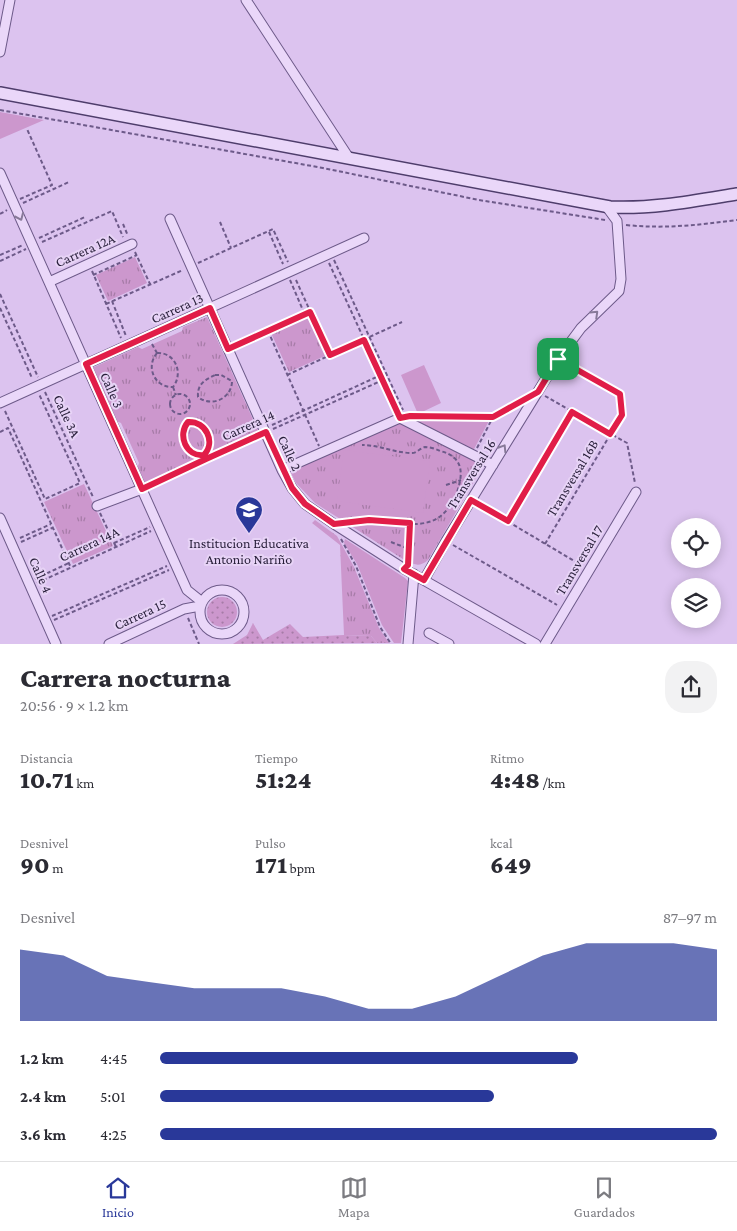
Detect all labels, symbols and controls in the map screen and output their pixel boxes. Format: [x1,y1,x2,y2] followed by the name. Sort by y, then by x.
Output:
[13,212,24,221] one-way arrow
[53,230,117,270] street label: Carrera 12A
[148,289,206,327] street label: Carrera 13
[589,311,598,320] one-way arrow
[537,338,579,380] pin
[544,345,572,373] icon: arrive
[97,370,127,410] street label: Calle 3
[50,392,84,440] street label: Calle 3A
[219,406,277,444] street label: Carrera 14
[275,433,305,474] street label: Calle 2
[443,436,499,512] street label: Transversal 16
[543,436,601,519] street label: Transversal 16B
[497,444,507,453] one-way arrow
[234,495,264,534] school or university icon: Institucion Educativa Antonio Nariño
[671,518,721,628] map controls
[671,518,721,568] button: locate
[552,522,606,598] street label: Transversal 17
[57,523,121,565] street label: Carrera 14A
[189,535,310,567] place label: Institucion Educativa Antonio Nariño
[26,554,56,596] street label: Calle 4
[671,578,721,628] button: layers
[111,595,169,633] street label: Carrera 15
[665,661,717,713] button: share
[20,662,231,693] text: Carrera nocturna
[20,697,129,714] text: 20:56 · 9 × 1.2 km
[20,750,73,766] text: Distancia
[255,750,298,766] text: Tiempo
[490,750,524,766] text: Ritmo
[20,766,74,793] text: 10.71
[255,766,311,793] text: 51:24
[490,766,540,793] text: 4:48
[74,775,94,791] text: km
[540,775,566,791] text: /km
[20,835,68,851] text: Desnivel
[255,835,286,851] text: Pulso
[490,835,513,851] text: kcal
[20,851,50,878] text: 90
[255,851,287,878] text: 171
[490,851,532,878] text: 649
[50,860,64,876] text: m
[287,860,315,876] text: bpm
[20,909,75,926] text: Desnivel
[663,909,717,926] text: 87–97 m
[20,1050,64,1067] text: 1.2 km
[100,1050,127,1067] text: 4:45
[20,1088,66,1105] text: 2.4 km
[100,1088,126,1105] text: 5:01
[20,1126,66,1143] text: 3.6 km
[100,1126,127,1143] text: 4:25
[102,1174,134,1220] tab: Inicio
[338,1174,370,1220] tab: Mapa
[574,1174,635,1220] tab: Guardados

